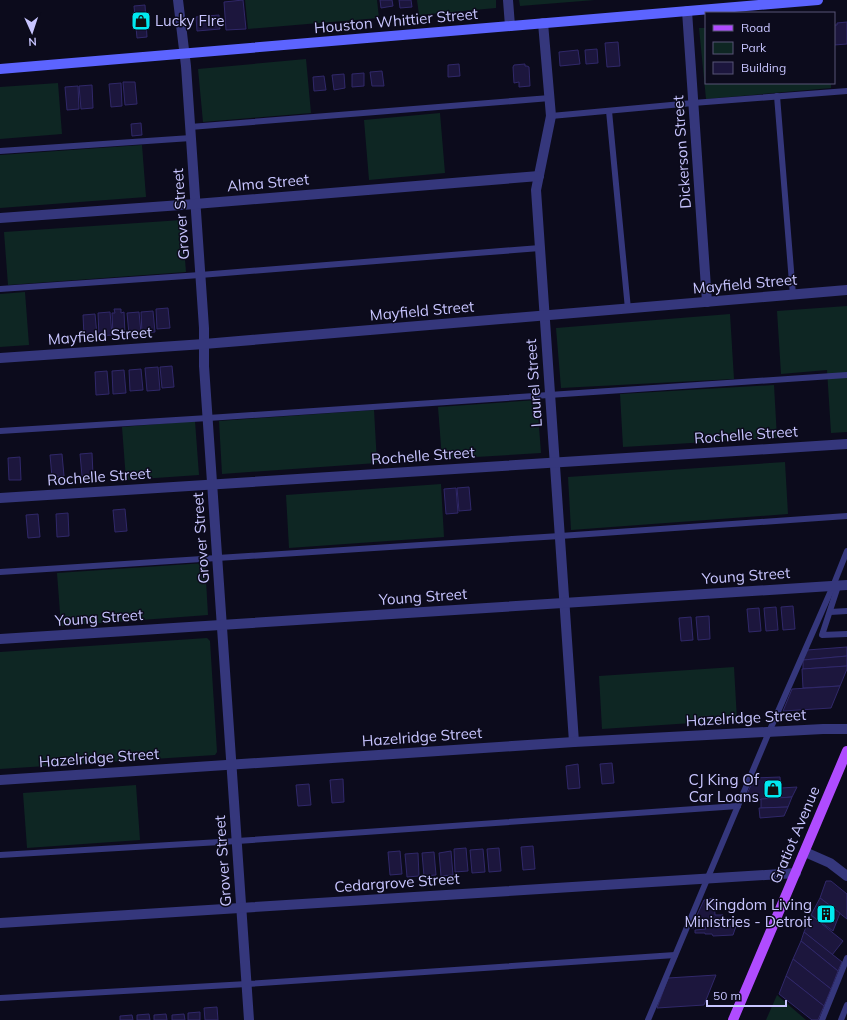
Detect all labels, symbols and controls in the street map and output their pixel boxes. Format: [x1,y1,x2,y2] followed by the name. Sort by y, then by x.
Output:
[313,4,479,37] street label: Houston Whittier Street
[130,10,152,32] shop icon: Lucky FIre
[155,11,224,30] place label: Lucky FIre
[12,12,52,52] north arrow
[705,12,835,84] legend
[741,20,770,35] text: Road
[28,35,37,49] text: N
[741,40,767,55] text: Park
[741,60,786,75] text: Building
[668,95,695,209] street label: Dickerson Street
[168,168,193,260] street label: Grover Street
[226,169,310,196] street label: Alma Street
[692,269,798,298] street label: Mayfield Street
[369,296,475,325] street label: Mayfield Street
[47,322,153,349] street label: Mayfield Street
[521,338,546,428] street label: Laurel Street
[693,421,798,448] street label: Rochelle Street
[370,442,475,469] street label: Rochelle Street
[46,463,151,490] street label: Rochelle Street
[188,492,213,584] street label: Grover Street
[700,563,791,588] street label: Young Street
[377,584,468,609] street label: Young Street
[53,605,144,630] street label: Young Street
[685,705,807,730] street label: Hazelridge Street
[361,723,483,750] street label: Hazelridge Street
[38,744,160,771] street label: Hazelridge Street
[689,770,760,806] place label: CJ King Of Car Loans
[762,778,784,800] shop icon: CJ King Of Car Loans
[765,783,824,886] street label: Gratiot Avenue
[210,815,235,907] street label: Grover Street
[334,869,460,896] street label: Cedargrove Street
[684,895,812,931] place label: Kingdom Living Ministries - Detroit
[815,903,837,925] building icon: Kingdom Living Ministries - Detroit
[707,982,786,1008] scale bar
[713,988,741,1003] text: 50 m

